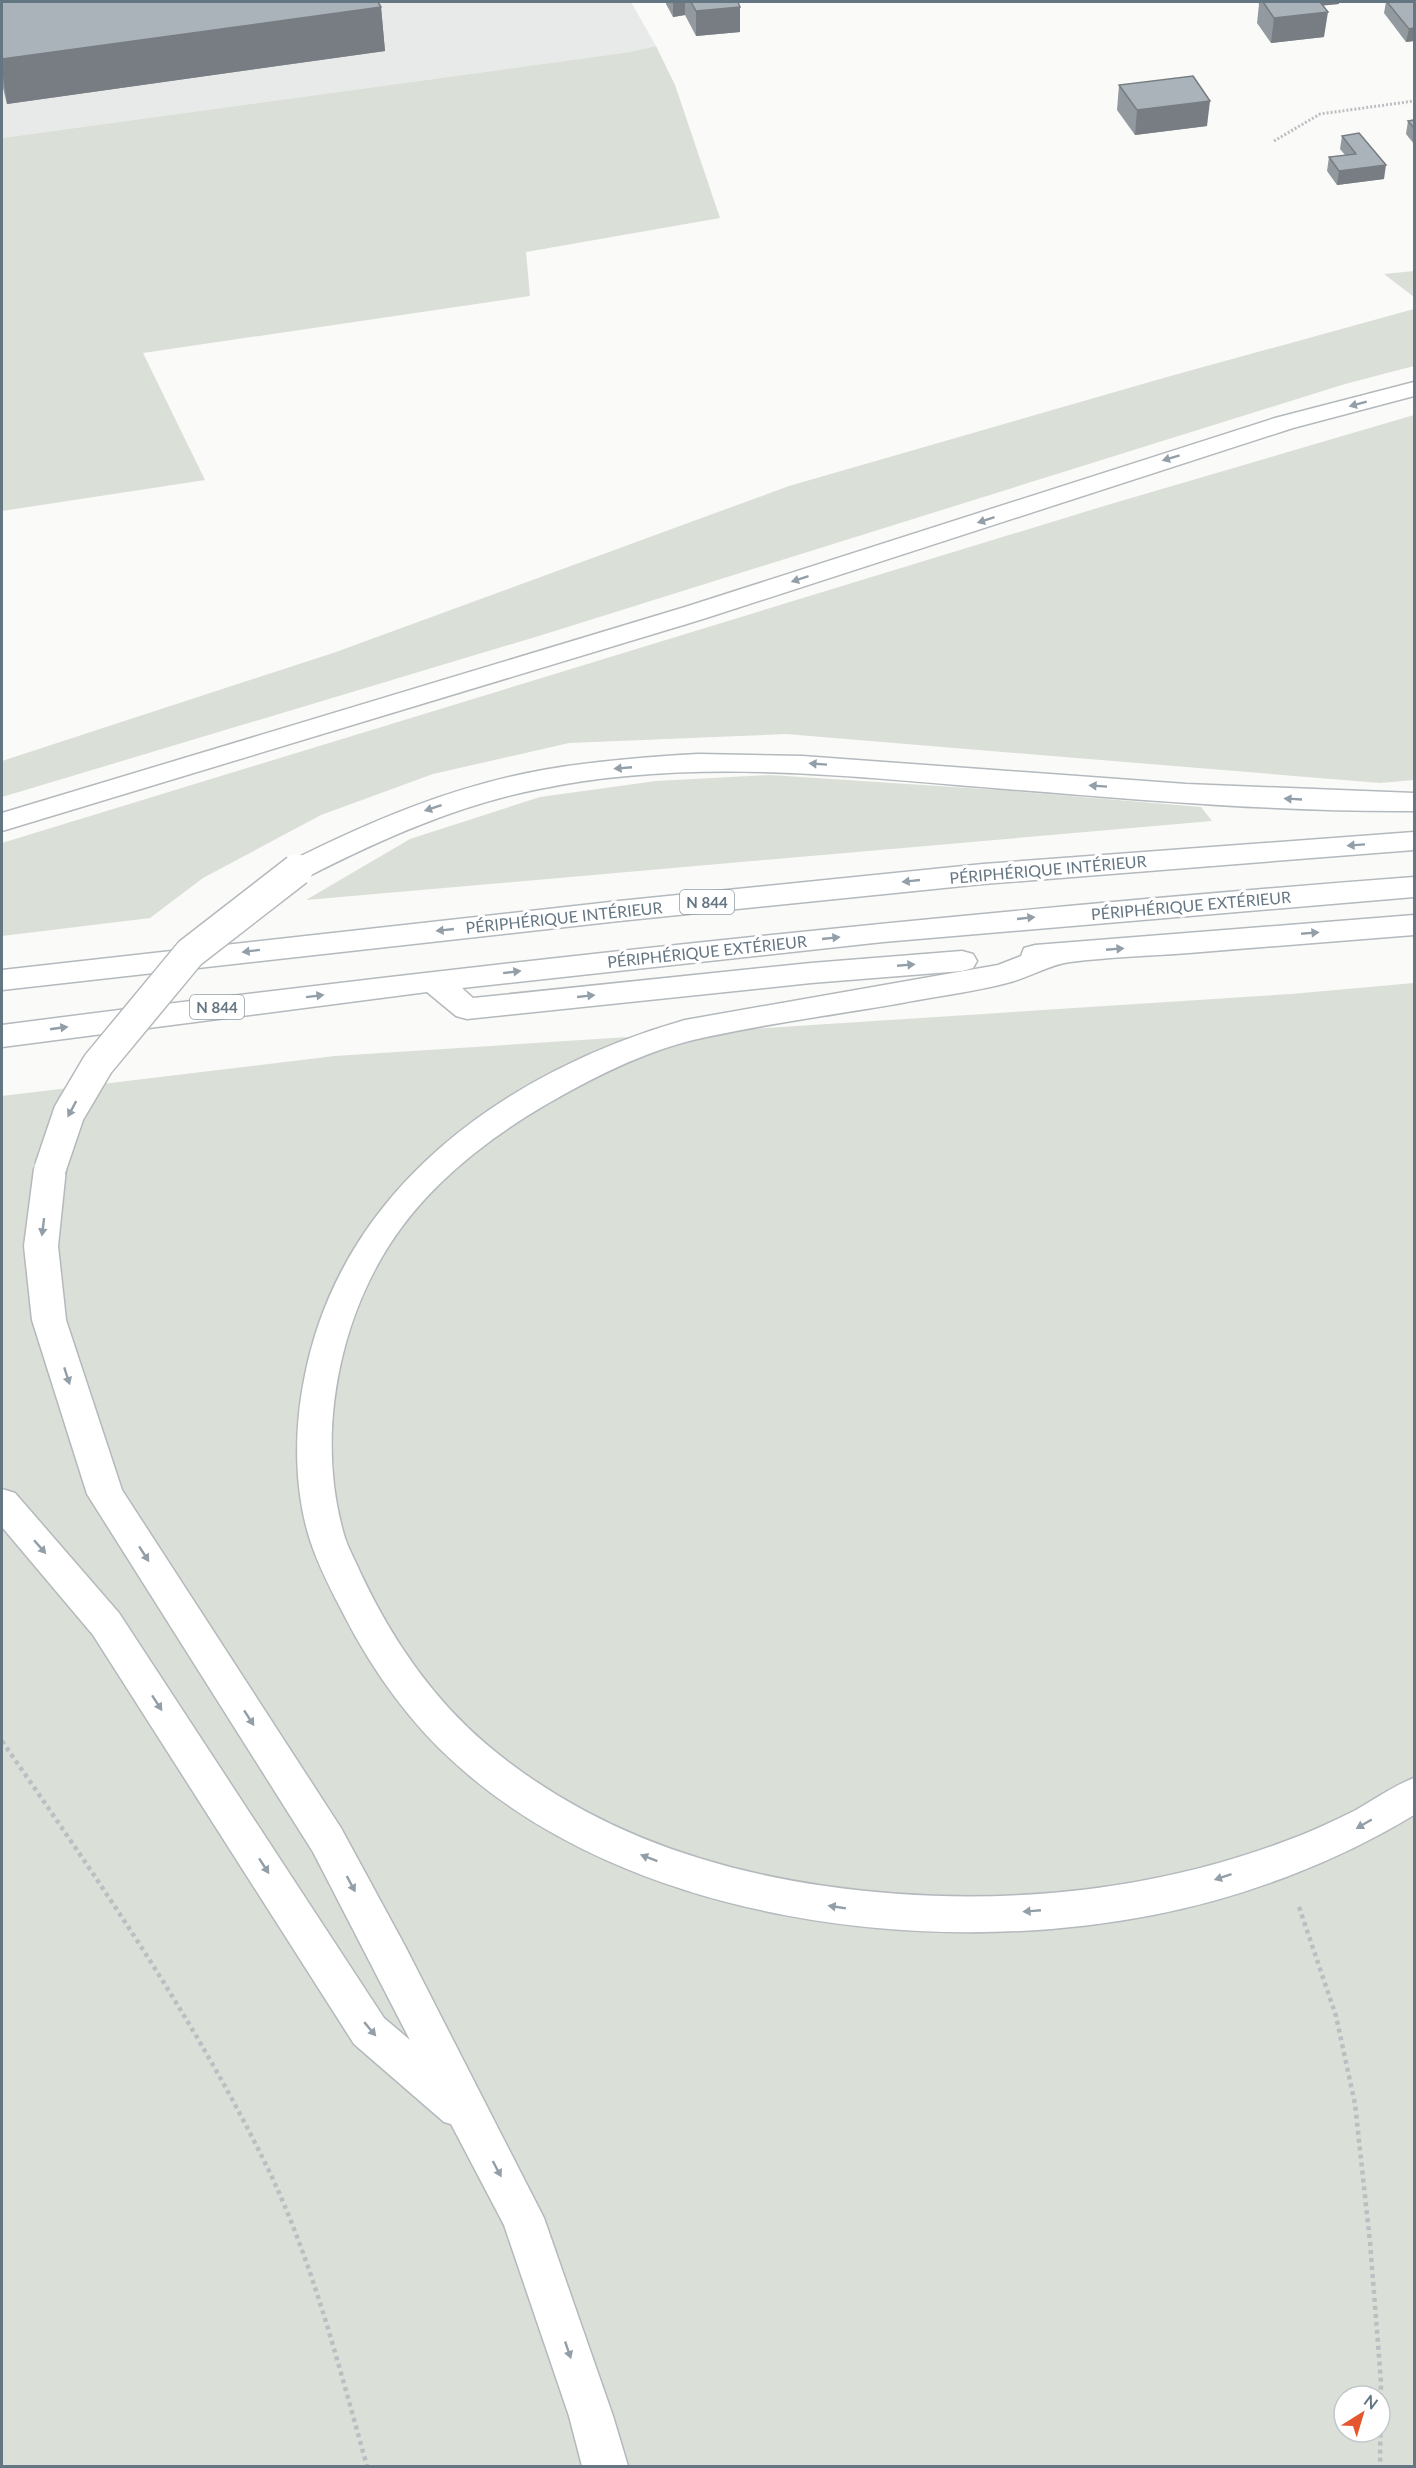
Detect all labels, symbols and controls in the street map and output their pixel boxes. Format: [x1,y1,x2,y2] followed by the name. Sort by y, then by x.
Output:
[1349,400,1367,409] one-way arrow
[1162,454,1180,463] one-way arrow
[977,515,995,525] one-way arrow
[791,575,809,584] one-way arrow
[808,760,827,769] one-way arrow
[613,763,632,773] one-way arrow
[1089,782,1108,791] one-way arrow
[1284,795,1303,804] one-way arrow
[424,804,442,814] one-way arrow
[1347,840,1366,850] one-way arrow
[949,851,1147,887] street label: PÉRIPHÉRIQUE INTÉRIEUR
[901,876,920,886] one-way arrow
[1090,887,1292,923] street label: PÉRIPHÉRIQUE EXTÉRIEUR
[680,890,734,914] road number: N 844
[465,897,663,937] street label: PÉRIPHÉRIQUE INTÉRIEUR
[1016,913,1035,923] one-way arrow
[436,925,455,935] one-way arrow
[1300,929,1319,938] one-way arrow
[606,931,808,971] street label: PÉRIPHÉRIQUE EXTÉRIEUR
[822,933,841,942] one-way arrow
[1106,944,1125,954] one-way arrow
[242,946,261,956] one-way arrow
[896,961,915,970] one-way arrow
[503,967,522,977] one-way arrow
[306,991,325,1000] one-way arrow
[577,991,596,1001] one-way arrow
[190,995,244,1019] road number: N 844
[50,1024,69,1033] one-way arrow
[67,1101,77,1118] one-way arrow
[39,1217,48,1236] one-way arrow
[63,1367,72,1385] one-way arrow
[33,1540,46,1555] one-way arrow
[138,1545,149,1562] one-way arrow
[151,1695,162,1711] one-way arrow
[243,1710,254,1726] one-way arrow
[1355,1819,1372,1829] one-way arrow
[640,1853,658,1863] one-way arrow
[258,1858,269,1874] one-way arrow
[1214,1873,1232,1883] one-way arrow
[346,1876,356,1893] one-way arrow
[828,1902,847,1911] one-way arrow
[1022,1906,1041,1916] one-way arrow
[363,2021,376,2036] one-way arrow
[492,2161,502,2178] one-way arrow
[564,2341,573,2359] one-way arrow
[1332,2384,1392,2444] north arrow
[1361,2390,1382,2413] text: N

